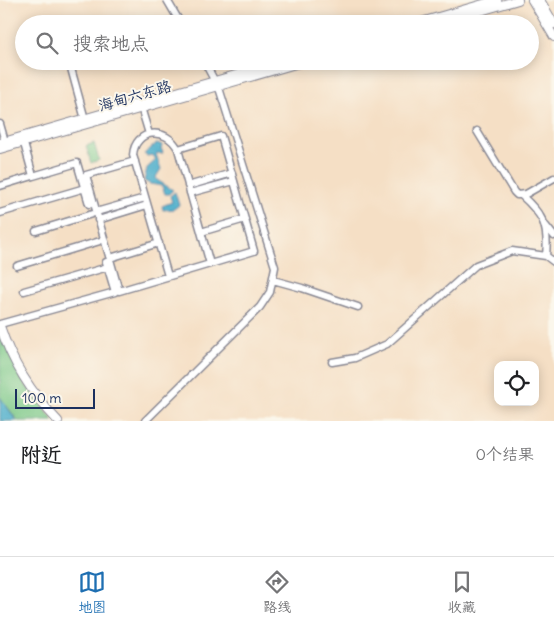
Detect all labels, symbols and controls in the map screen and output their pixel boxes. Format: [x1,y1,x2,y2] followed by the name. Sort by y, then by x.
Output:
[15,15,539,70] search box
[33,29,61,57] icon: search
[73,31,149,55] text: 搜索地点
[96,76,174,115] street label: 海甸六东路
[494,361,539,406] map controls
[494,361,539,406] button: locate
[15,386,95,409] scale bar
[22,389,62,407] text: 100 m
[20,441,62,468] text: 附近
[475,444,534,464] text: 0个结果
[78,568,106,616] tab: 地图
[263,568,291,616] tab: 路线
[448,568,476,616] tab: 收藏

